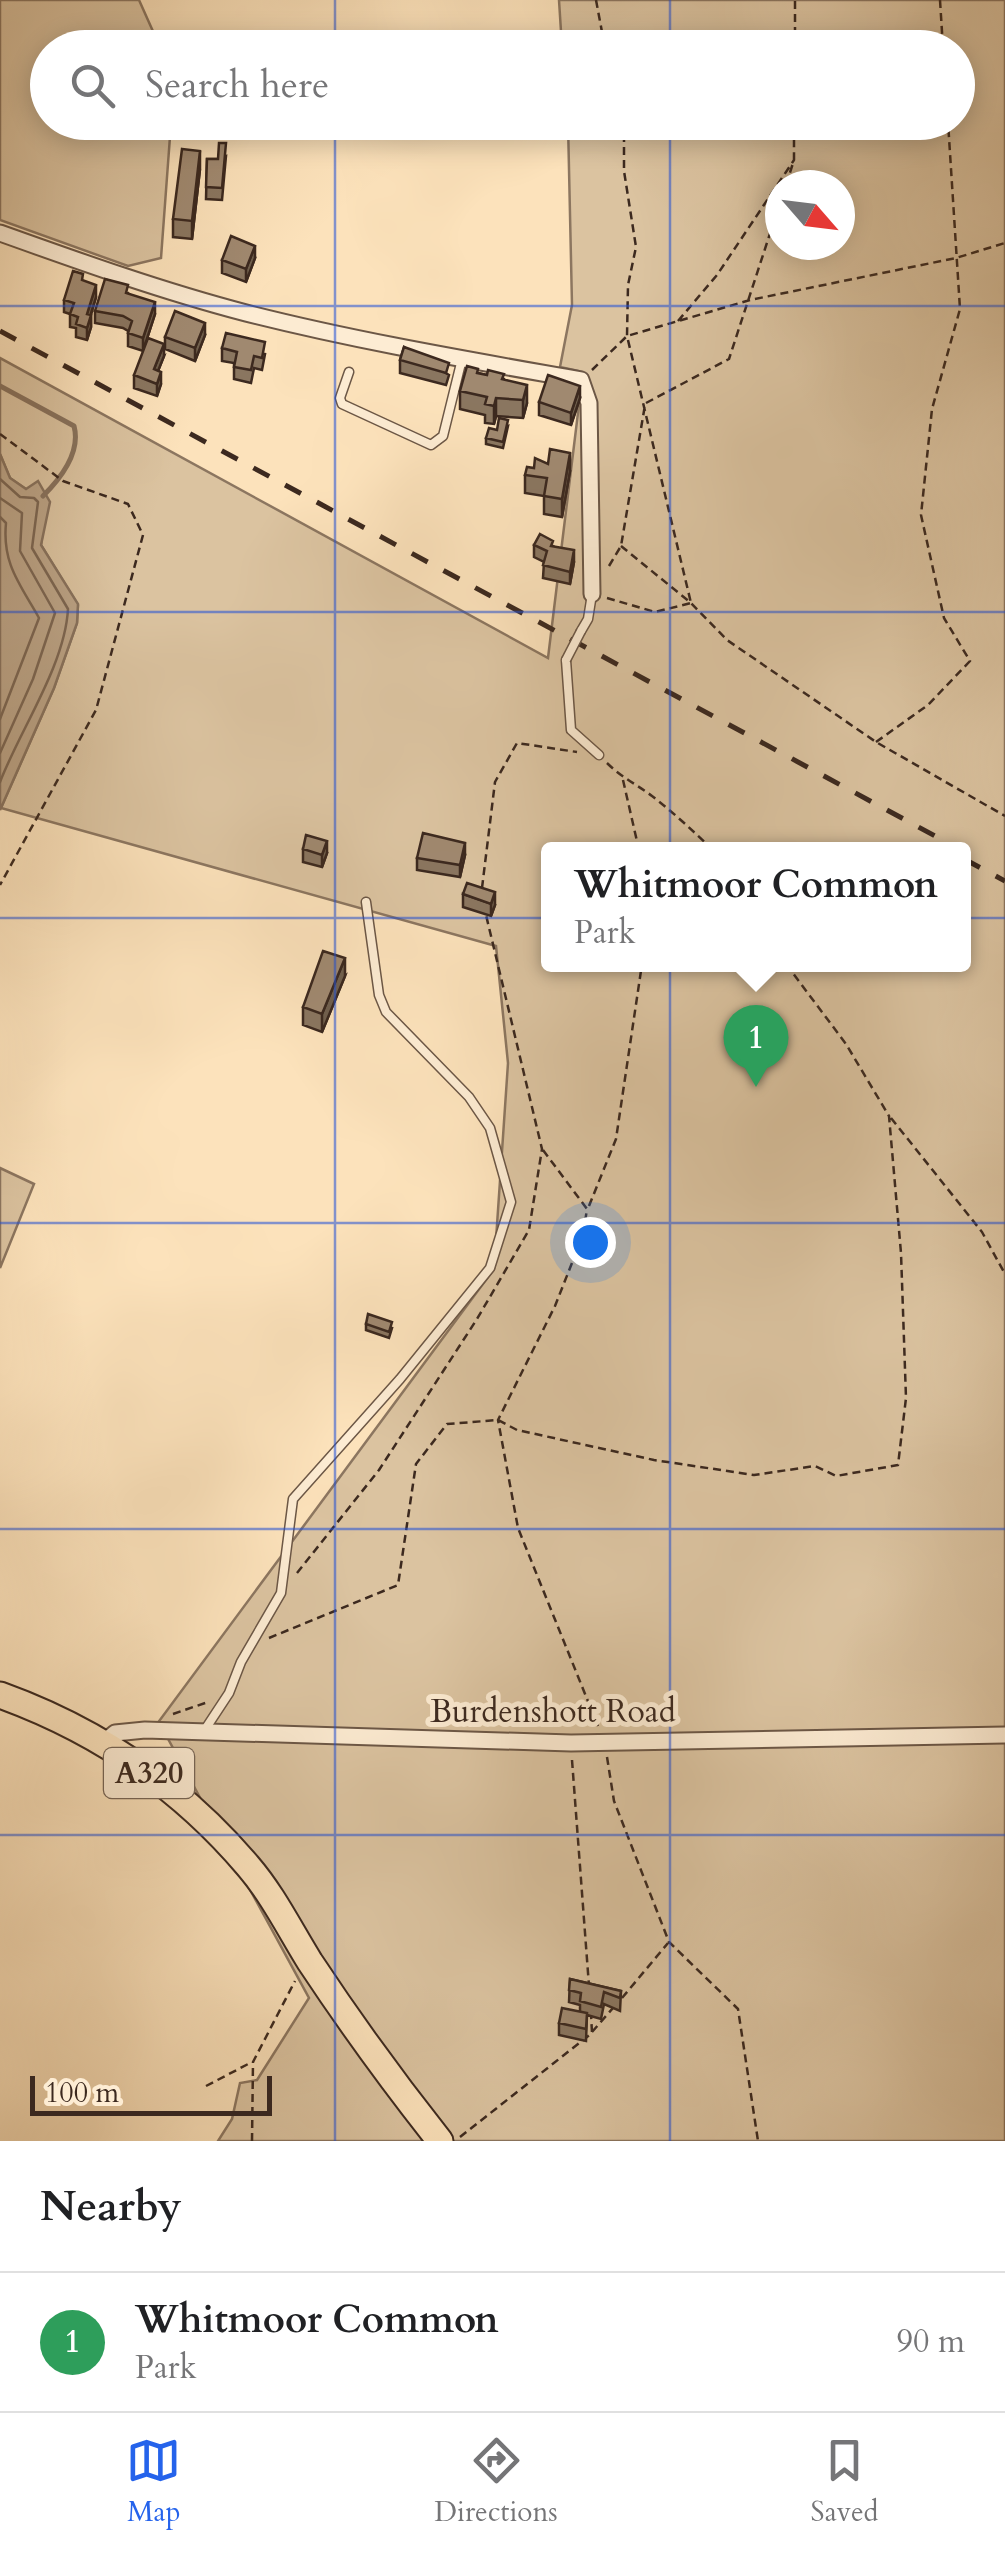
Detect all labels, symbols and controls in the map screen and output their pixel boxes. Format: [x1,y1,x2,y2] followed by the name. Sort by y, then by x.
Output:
[30,30,975,140] search box
[65,58,120,113] icon: search
[145,59,329,111] text: Search here
[765,170,855,260] north arrow
[541,842,971,972] popup
[574,859,938,911] text: Whitmoor Common
[574,911,636,955] text: Park
[724,1004,788,1087] pin: 1
[565,1217,616,1268] your location
[430,1690,676,1734] street label: Burdenshott Road
[104,1748,194,1798] road number: A320
[30,2071,272,2116] scale bar
[45,2074,119,2112] text: 100 m
[40,2178,182,2235] text: Nearby
[135,2294,499,2346] text: Whitmoor Common
[64,2320,81,2364] text: 1
[897,2320,965,2364] text: 90 m
[135,2346,197,2390] text: Park
[126,2433,181,2531] tab: Map
[434,2433,558,2531] tab: Directions
[811,2433,879,2531] tab: Saved

